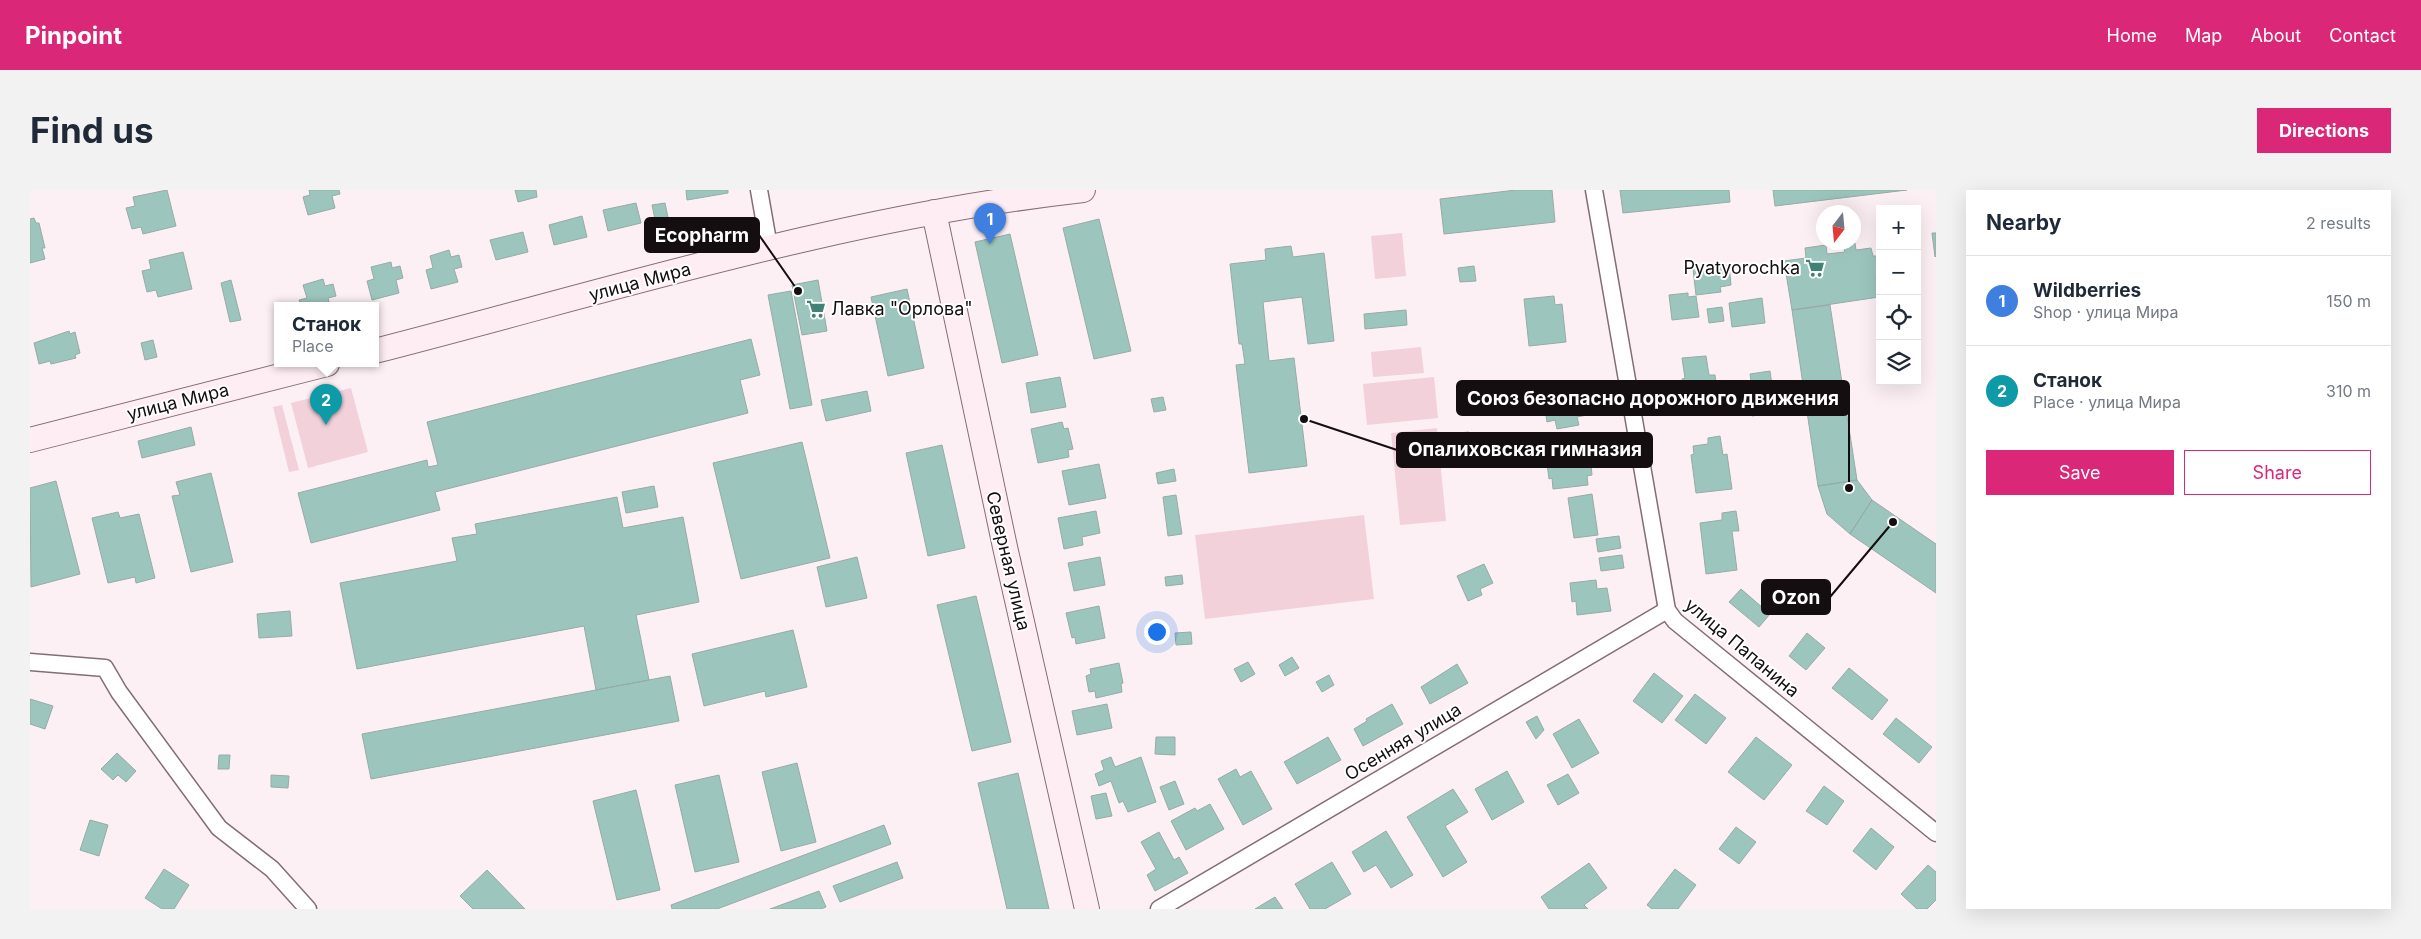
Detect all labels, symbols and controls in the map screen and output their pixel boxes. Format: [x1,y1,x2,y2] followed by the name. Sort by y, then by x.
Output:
[25,21,122,50] text: Pinpoint
[2107,25,2157,46] text: Home
[2185,25,2222,46] text: Map
[2250,25,2301,46] text: About
[2329,25,2396,46] text: Contact
[2257,108,2391,153] button: Directions
[30,109,154,151] text: Find us
[974,203,1006,244] pin: 1
[1816,205,1861,250] north arrow
[1876,205,1921,385] map controls
[1876,205,1921,250] button: +
[1986,210,2061,235] text: Nearby
[2306,213,2371,233] text: 2 results
[645,218,759,252] callout: Ecopharm
[655,224,749,247] text: Ecopharm
[1876,250,1921,295] button: −
[1683,257,1800,278] place label: Pyatyorochka
[1804,257,1826,279] supermarket icon: Pyatyorochka
[587,258,693,305] street label: улица Мира
[2033,279,2141,302] text: Wildberries
[1999,291,2005,311] text: 1
[2326,291,2371,311] text: 150 m
[1876,295,1921,340] button: locate
[805,298,827,320] supermarket icon: Лавка "Орлова"
[831,298,973,319] place label: Лавка "Орлова"
[274,302,379,367] popup
[2033,302,2179,322] text: Shop · улица Мира
[292,313,361,336] text: Станок
[292,336,334,356] text: Place
[1876,340,1921,385] button: layers
[2033,369,2102,392] text: Станок
[125,379,231,424] street label: улица Мира
[1457,381,1849,415] callout: Союз безопасно дорожного движения
[1997,381,2007,401] text: 2
[2326,381,2371,401] text: 310 m
[310,384,342,425] pin: 2
[1467,387,1839,410] text: Союз безопасно дорожного движения
[2033,392,2181,412] text: Place · улица Мира
[1397,433,1652,467] callout: Опалиховская гимназия
[1408,438,1642,461] text: Опалиховская гимназия
[1986,450,2174,495] button: Save
[2184,450,2371,495] button: Share
[982,489,1035,633] street label: Северная улица
[1762,580,1830,614] callout: Ozon
[1772,586,1820,609] text: Ozon
[1681,594,1804,701] street label: улица Папанина
[1144,619,1170,645] your location
[1341,699,1465,785] street label: Осенняя улица

